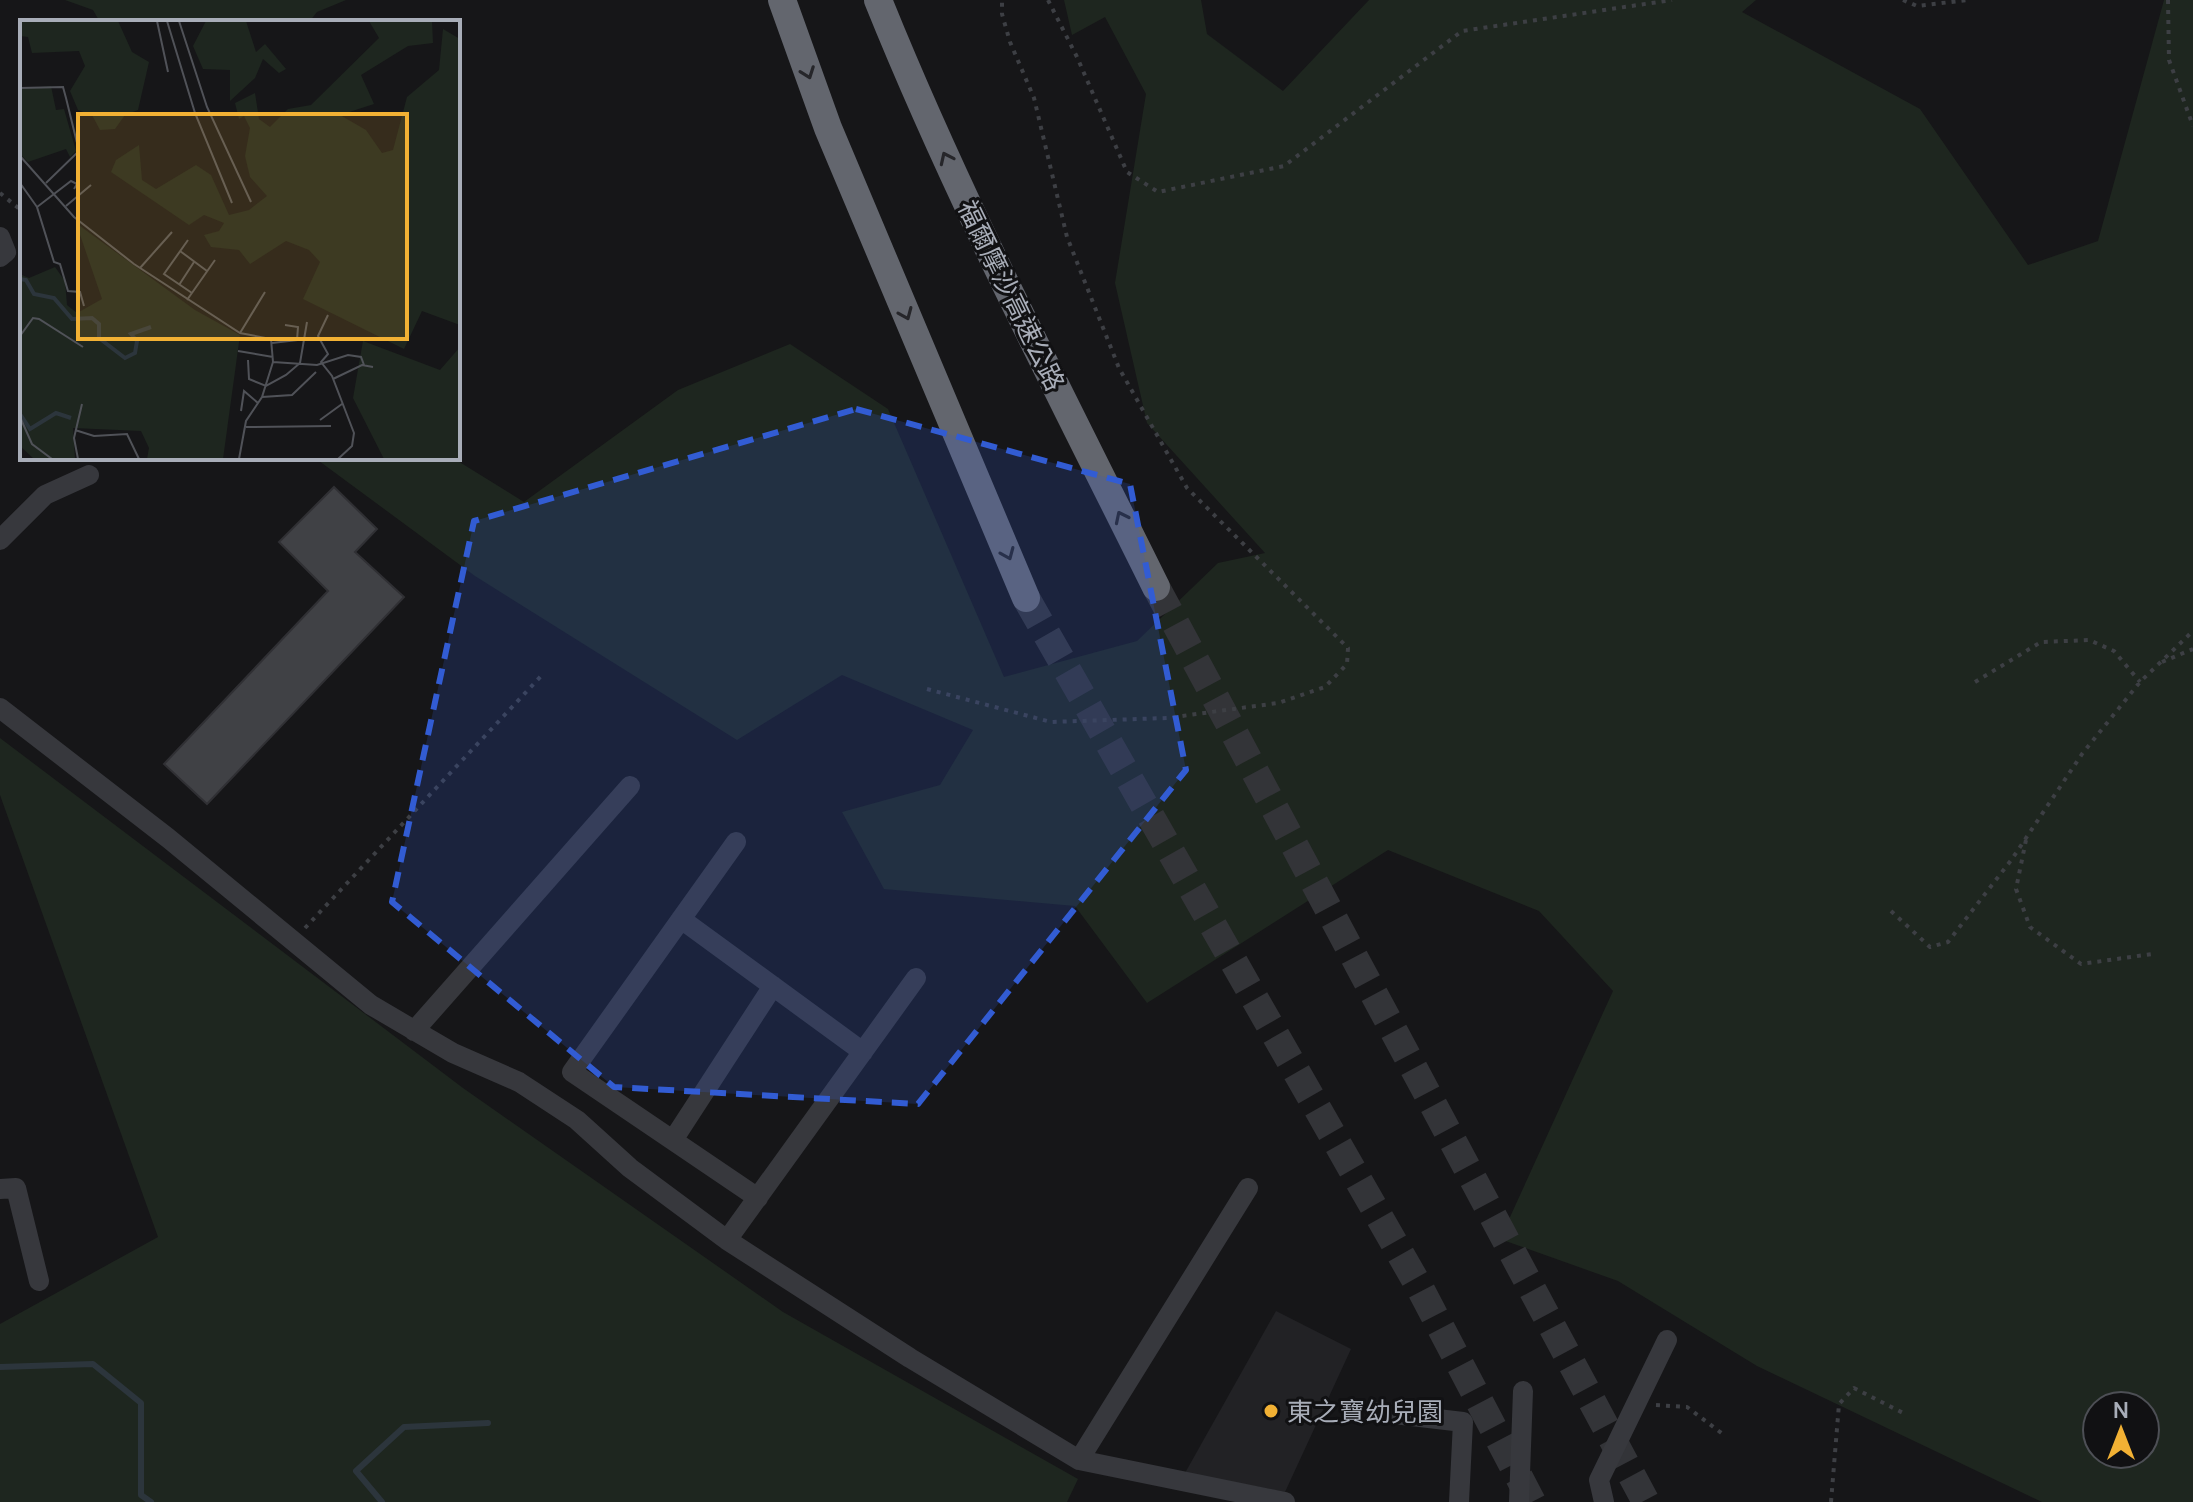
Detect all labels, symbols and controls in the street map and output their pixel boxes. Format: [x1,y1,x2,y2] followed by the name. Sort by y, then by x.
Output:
[20,20,460,460] inset map
[799,66,815,80] one-way arrow
[940,151,956,166] one-way arrow
[950,194,1074,396] street label: 福爾摩沙高速公路
[896,306,912,321] one-way arrow
[1115,511,1131,525] one-way arrow
[998,546,1014,560] one-way arrow
[2081,1390,2161,1470] north arrow
[1287,1393,1443,1429] place label: 東之寶幼兒園
[2113,1395,2129,1425] text: N
[1262,1402,1280,1420] marker: 東之寶幼兒園

